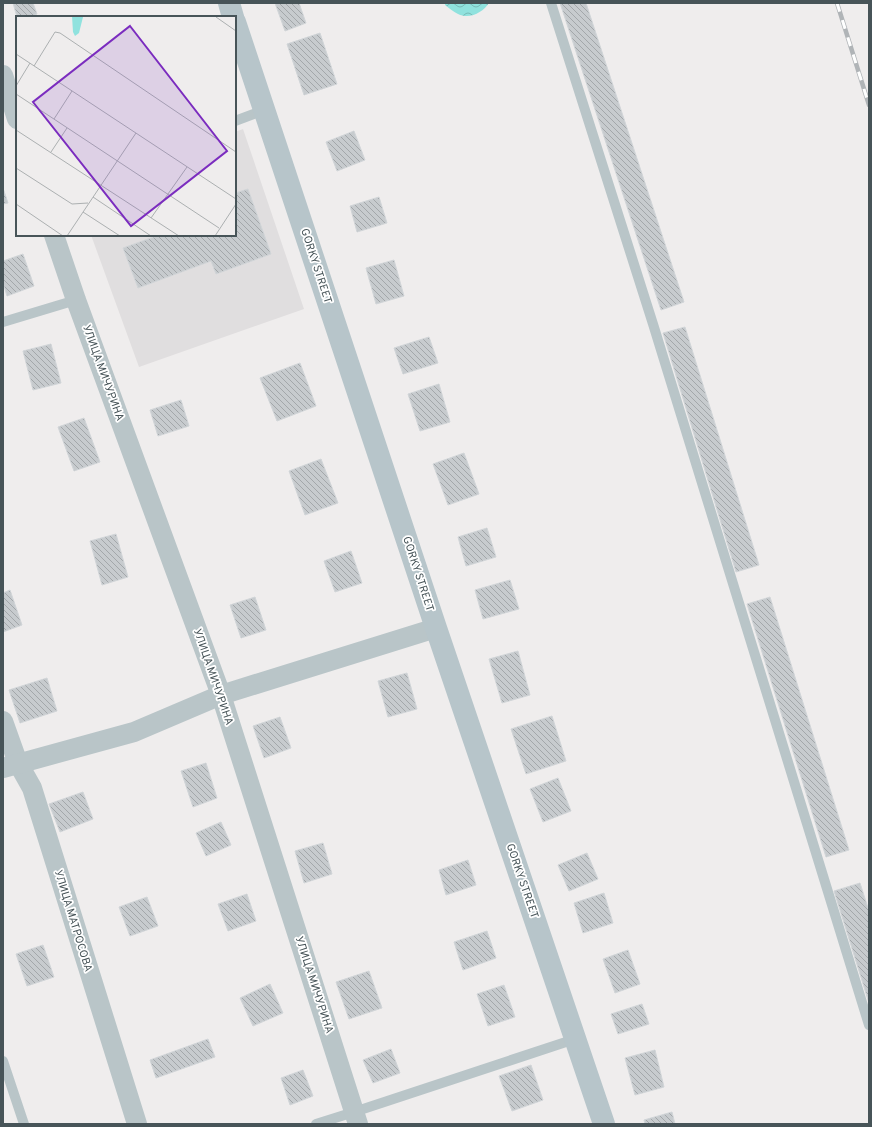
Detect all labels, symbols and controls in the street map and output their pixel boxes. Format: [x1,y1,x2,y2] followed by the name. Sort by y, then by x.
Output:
[16,16,236,236] inset map
[297,227,335,305] street label: GORKY STREET
[79,323,127,423] street label: УЛИЦА МИЧУРИНА
[399,535,437,613] street label: GORKY STREET
[190,627,236,727] street label: УЛИЦА МИЧУРИНА
[503,842,541,920] street label: GORKY STREET
[51,868,95,974] street label: УЛИЦА МАТРОСОВА
[292,935,336,1035] street label: УЛИЦА МИЧУРИНА

